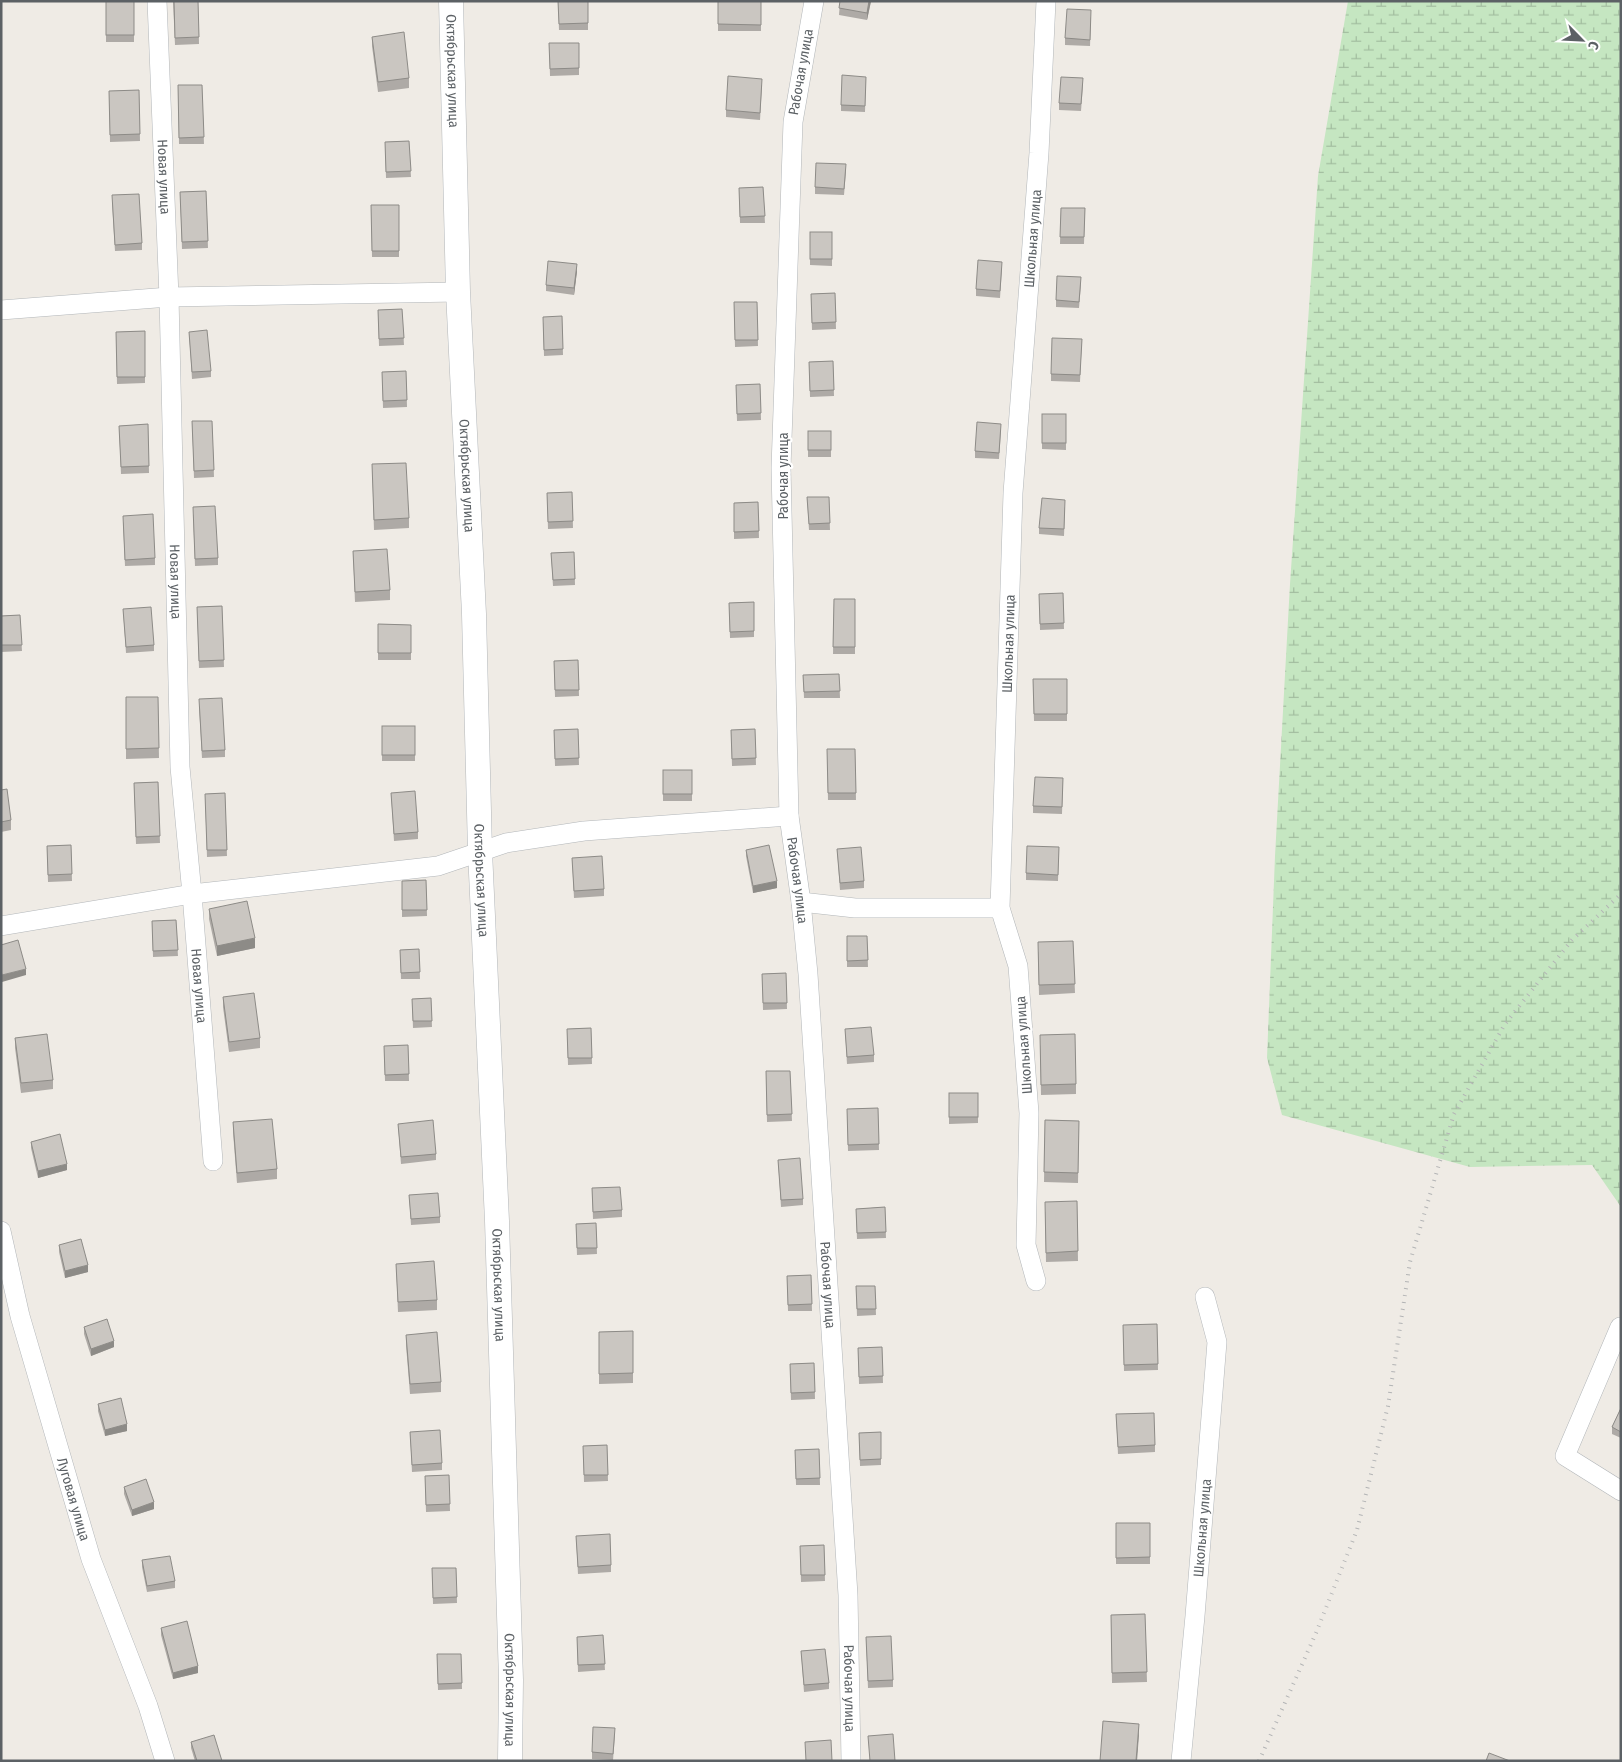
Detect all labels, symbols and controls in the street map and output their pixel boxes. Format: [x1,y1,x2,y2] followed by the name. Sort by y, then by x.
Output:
[443,14,463,128] street label: Октябрьская улица
[1557,15,1607,65] north arrow
[785,27,817,116] street label: Рабочая улица
[1584,38,1603,52] text: С
[154,139,174,215] street label: Новая улица
[1020,189,1045,288] street label: Школьная улица
[456,419,478,533] street label: Октябрьская улица
[775,432,792,520] street label: Рабочая улица
[166,544,185,619] street label: Новая улица
[998,594,1018,693] street label: Школьная улица
[471,823,492,938] street label: Октябрьская улица
[784,836,812,925] street label: Рабочая улица
[188,948,211,1024] street label: Новая улица
[1012,995,1036,1095] street label: Школьная улица
[489,1228,509,1342] street label: Октябрьская улица
[817,1241,839,1329] street label: Рабочая улица
[53,1456,94,1543] street label: Луговая улица
[1190,1478,1214,1578] street label: Школьная улица
[501,1633,520,1747] street label: Октябрьская улица
[840,1645,859,1732] street label: Рабочая улица

